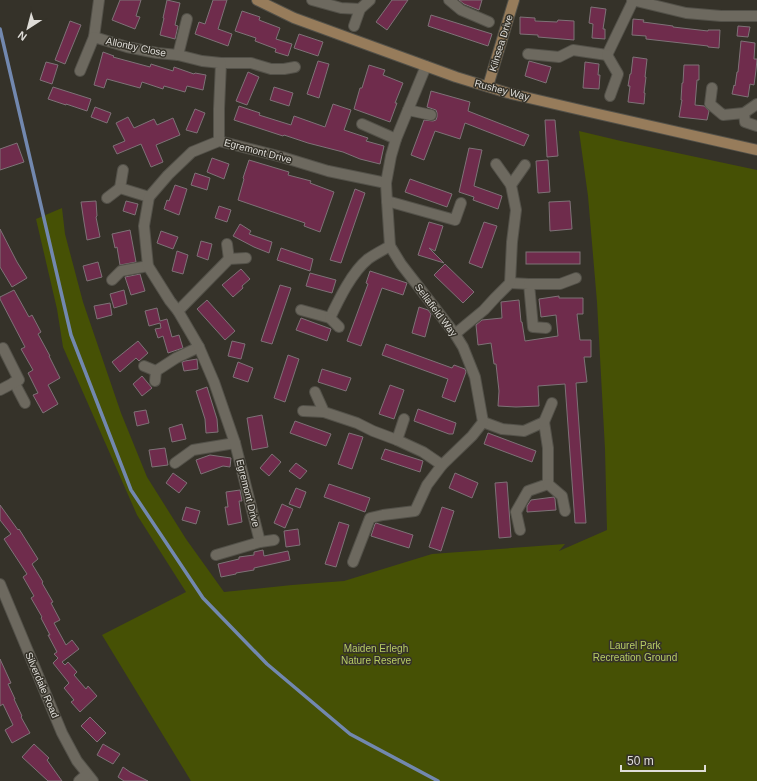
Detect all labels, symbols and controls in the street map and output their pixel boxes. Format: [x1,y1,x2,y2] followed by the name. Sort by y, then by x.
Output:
[8,8,48,48] north arrow
[487,13,515,73] street label: Kilnsea Drive
[15,29,29,43] text: N
[105,35,167,59] street label: Allonby Close
[473,77,531,103] street label: Rushey Way
[223,137,293,165] street label: Egremont Drive
[413,282,459,338] street label: Sellafield Way
[234,458,262,528] street label: Egremont Drive
[593,640,677,663] park label: Laurel Park Recreation Ground
[341,643,411,666] park label: Maiden Erlegh Nature Reserve
[23,650,61,720] street label: Silverdale Road
[621,747,705,773] scale bar
[627,754,654,768] text: 50 m

